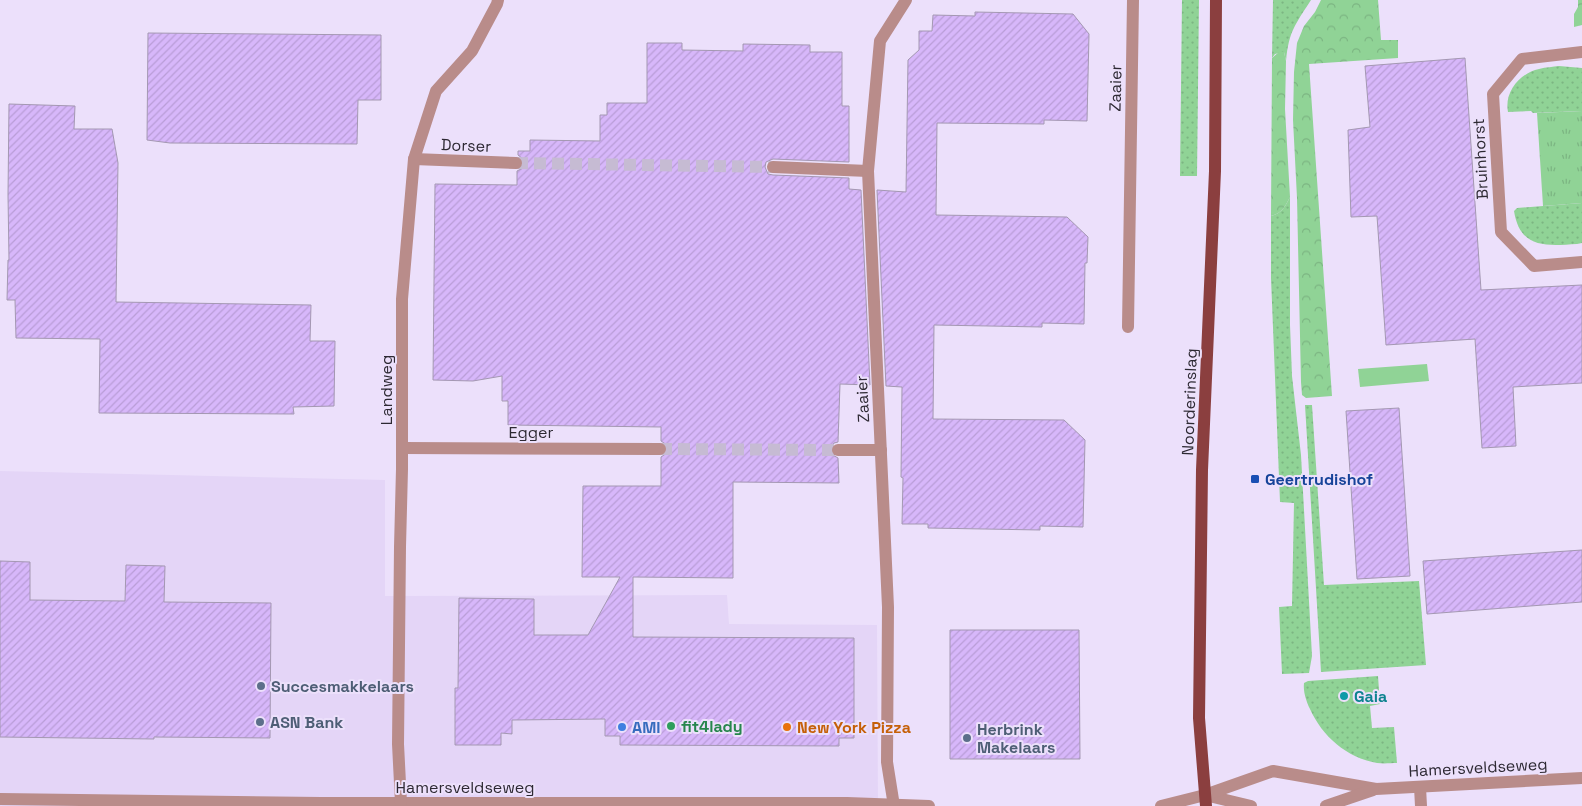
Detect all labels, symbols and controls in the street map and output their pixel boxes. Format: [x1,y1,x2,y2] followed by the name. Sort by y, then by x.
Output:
[1105,64,1126,112] street label: Zaaier
[1468,118,1493,200] street label: Bruinhorst
[440,134,491,157] street label: Dorser
[1177,348,1202,456] street label: Noorderinslag
[376,355,397,425] street label: Landweg
[851,375,874,423] street label: Zaaier
[508,422,554,443] street label: Egger
[1265,469,1373,490] place label: Geertrudishof
[1249,473,1261,485] marker: Geertrudishof
[271,676,414,697] place label: Succesmakkelaars
[255,680,267,692] marker: Succesmakkelaars
[1354,686,1387,707] place label: Gaia
[1338,690,1350,702] marker: Gaia
[270,712,343,733] place label: ASN Bank
[254,716,266,728] marker: ASN Bank
[681,716,743,737] place label: fit4lady
[632,717,660,738] place label: AMI
[797,717,911,738] place label: New York Pizza
[977,719,1055,758] place label: Herbrink Makelaars
[665,720,677,732] marker: fit4lady
[616,721,628,733] marker: AMI
[781,721,793,733] marker: New York Pizza
[961,732,973,744] marker: Herbrink Makelaars
[1408,753,1548,782] street label: Hamersveldseweg
[395,777,535,798] street label: Hamersveldseweg

